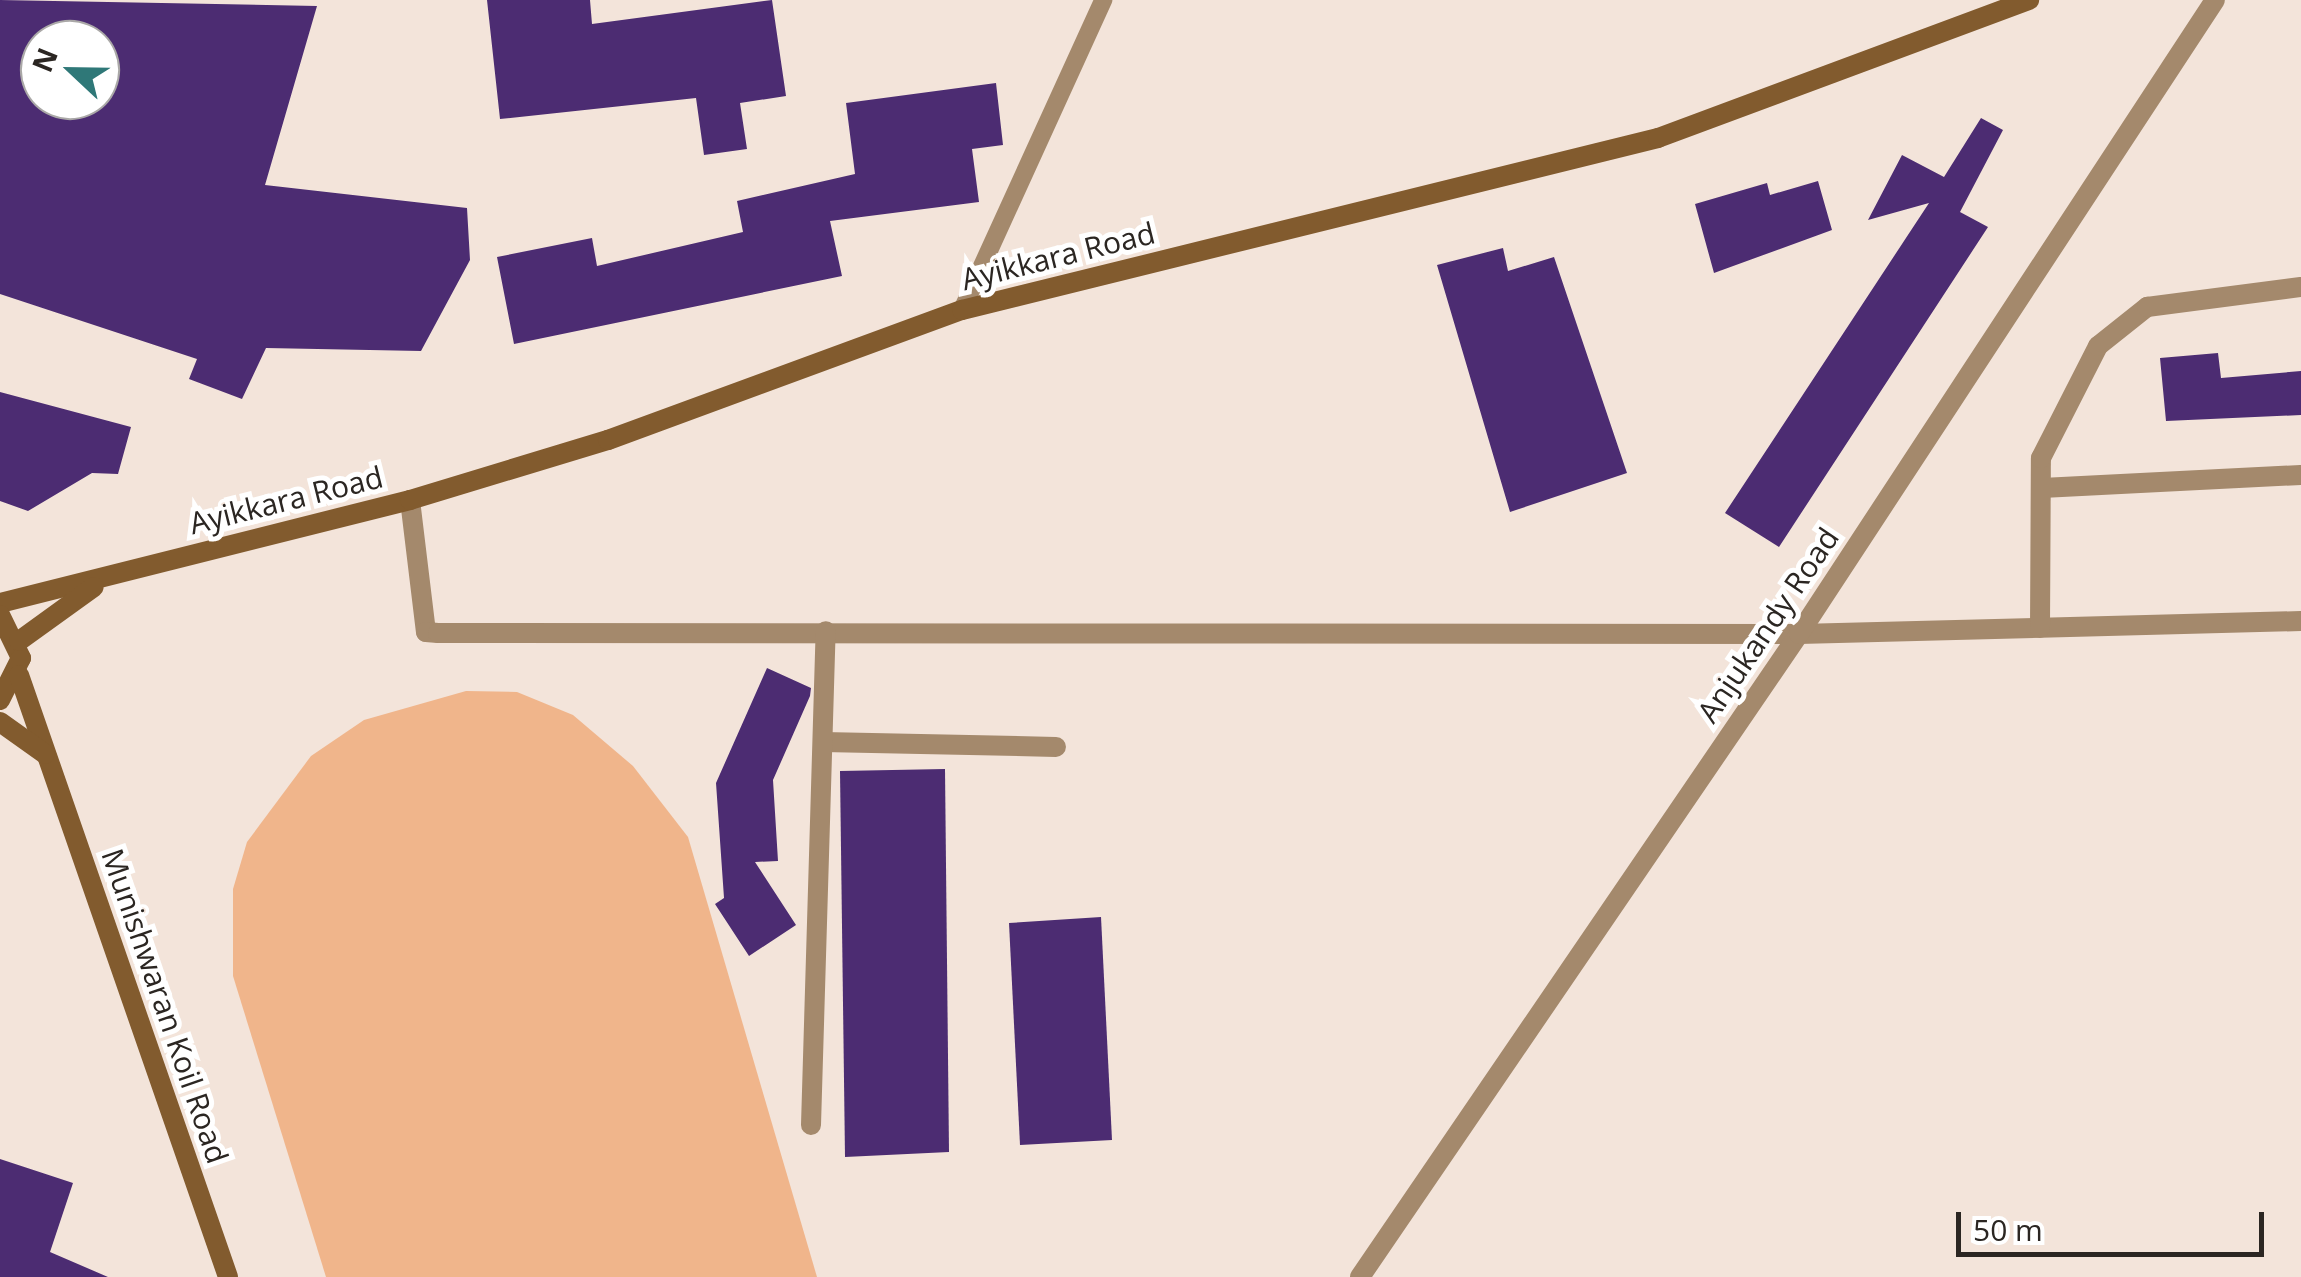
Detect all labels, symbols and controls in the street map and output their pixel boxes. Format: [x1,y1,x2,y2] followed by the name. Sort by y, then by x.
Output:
[20,20,120,120] north arrow
[22,42,66,77] text: N
[958,215,1158,297] street label: Ayikkara Road
[186,459,386,541] street label: Ayikkara Road
[1690,521,1846,729] street label: Anjukandy Road
[94,844,236,1168] street label: Munishwaran Koil Road
[1961,1192,2268,1254] scale bar
[1973,1209,2043,1250] text: 50 m

